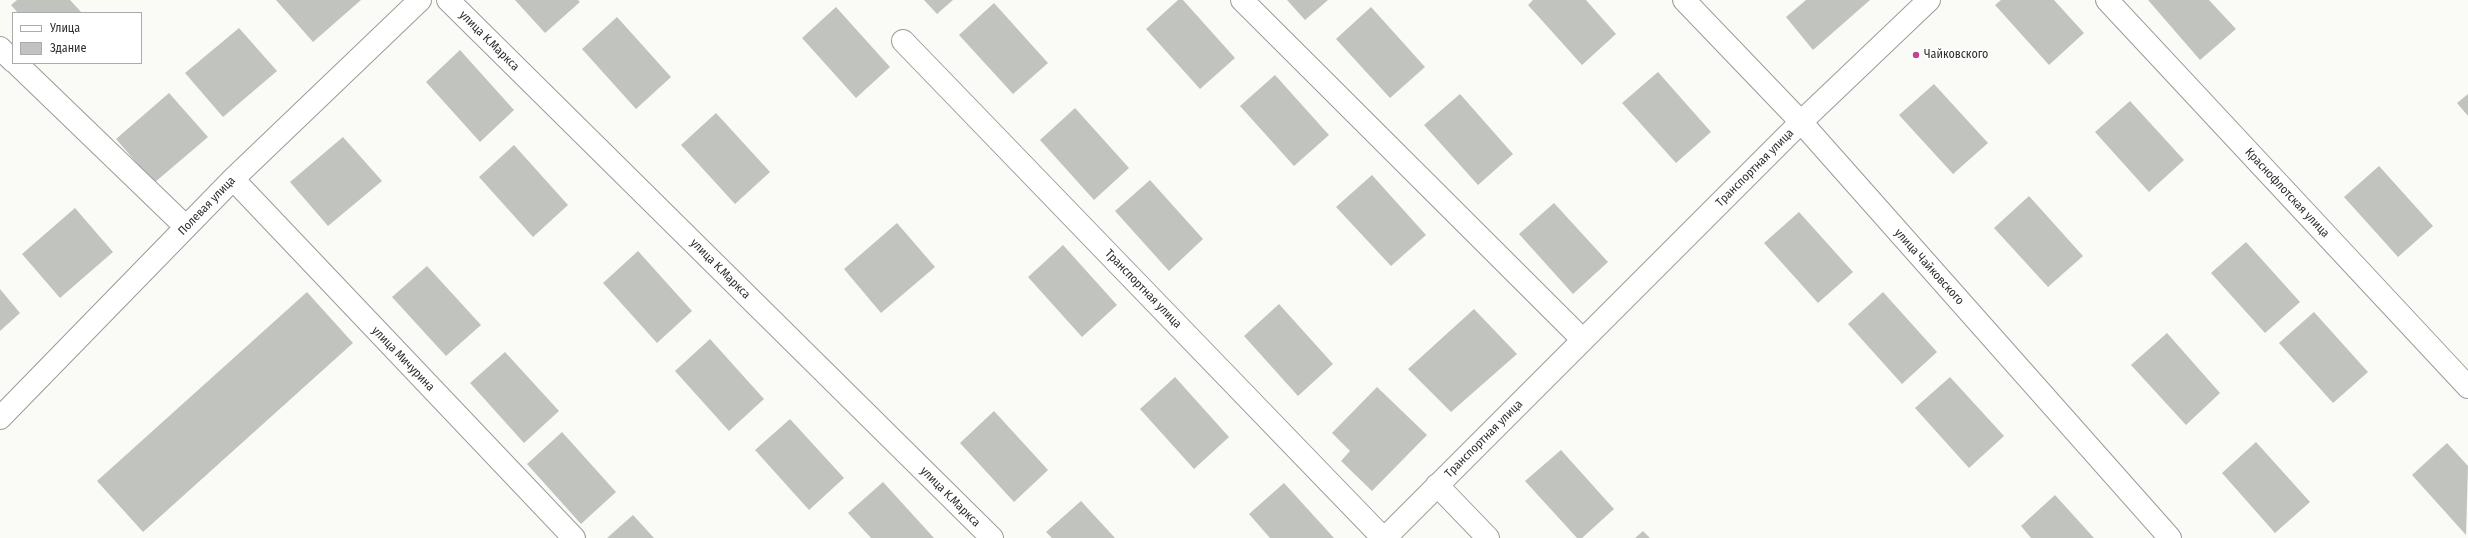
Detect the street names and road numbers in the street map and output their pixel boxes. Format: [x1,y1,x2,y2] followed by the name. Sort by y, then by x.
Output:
[456,8,522,74] street label: улица К.Маркса
[1713,126,1797,210] street label: Транспортная улица
[2242,145,2332,241] street label: Краснофлотская улица
[175,174,239,238] street label: Полевая улица
[1891,226,1967,308] street label: улица Чайковского
[687,236,753,302] street label: улица К.Маркса
[1102,247,1184,331] street label: Транспортная улица
[369,324,437,394] street label: улица Мичурина
[1442,397,1526,481] street label: Транспортная улица
[917,464,983,530] street label: улица К.Маркса

